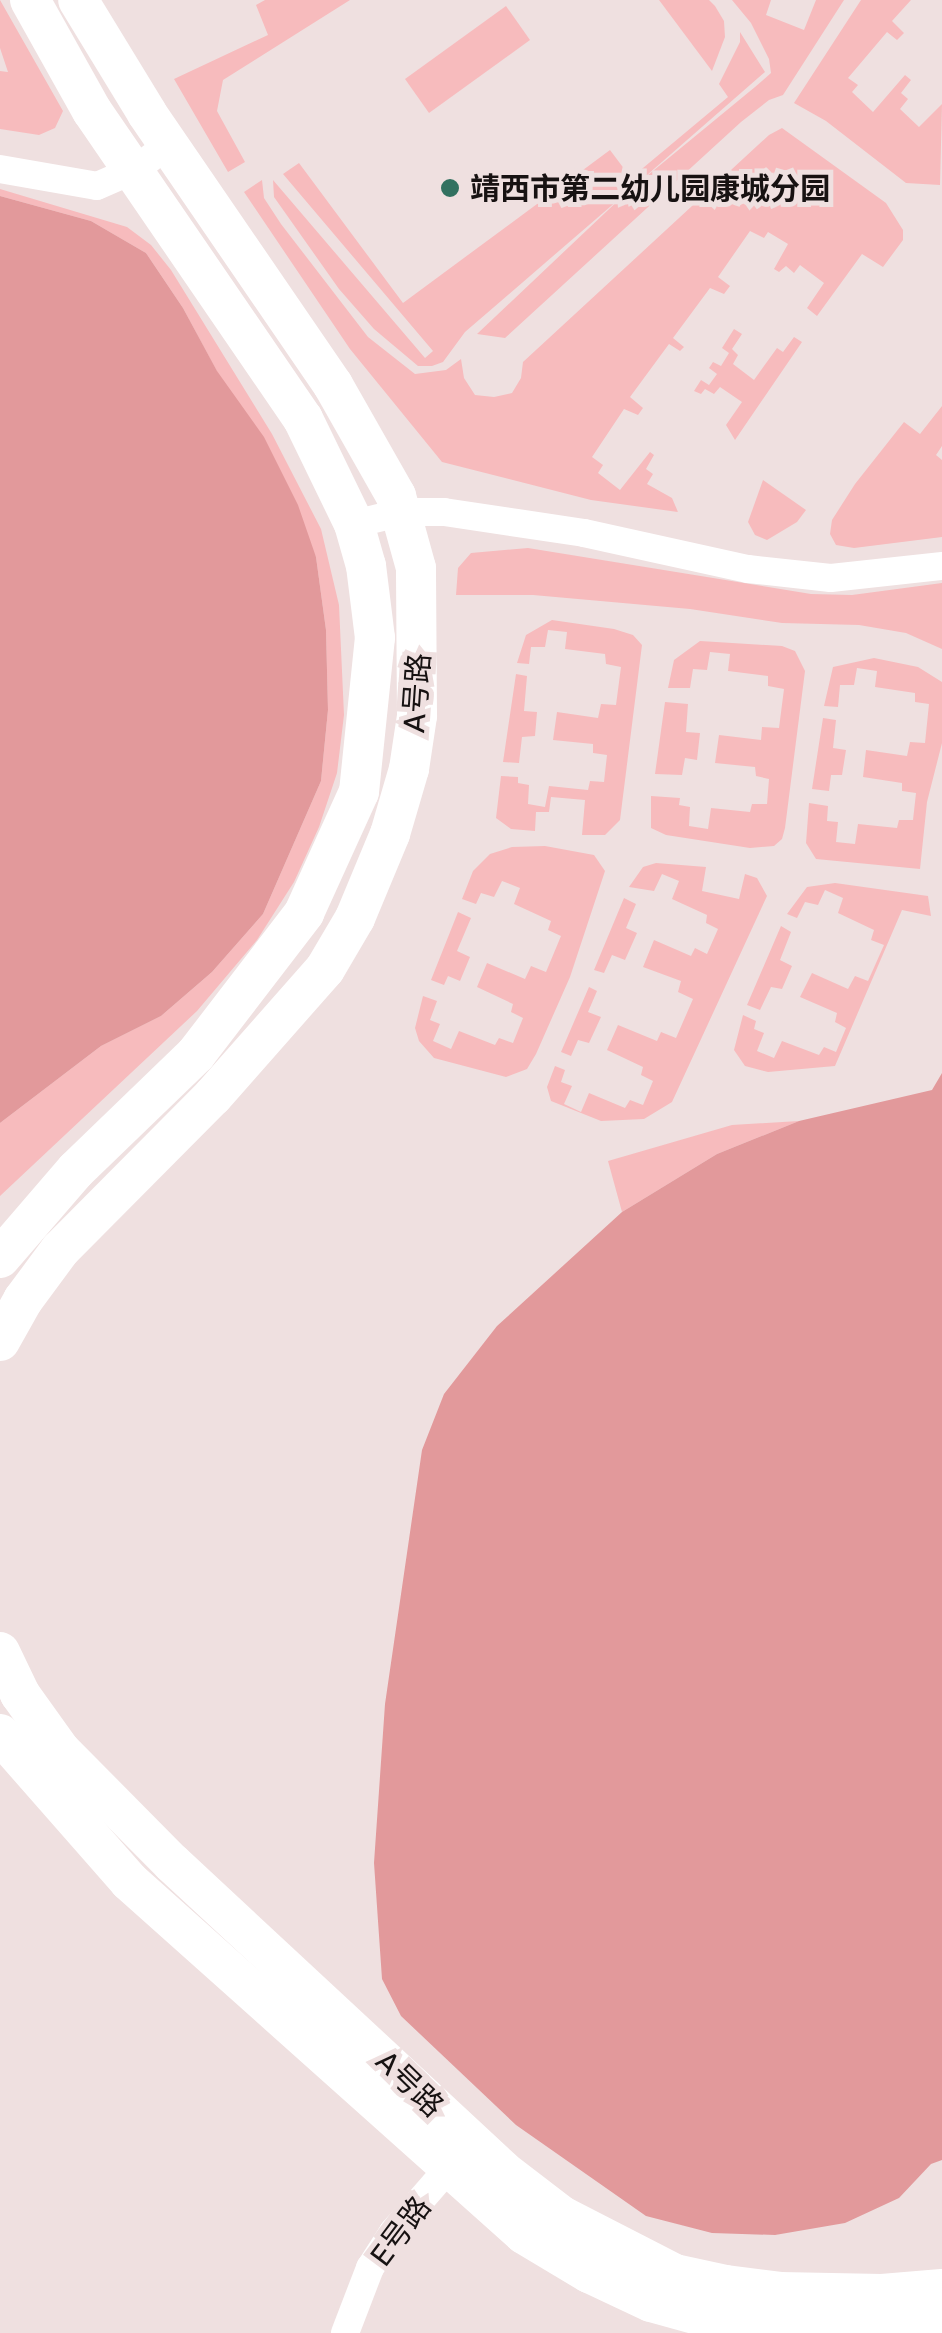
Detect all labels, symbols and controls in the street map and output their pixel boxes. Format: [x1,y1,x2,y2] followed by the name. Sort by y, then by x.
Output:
[470,170,830,206] place label: 靖西市第二幼儿园康城分园
[439,177,461,199] marker: 靖西市第二幼儿园康城分园
[395,652,437,734] street label: A号路
[369,2042,451,2124] street label: A号路
[362,2189,438,2273] street label: E号路

